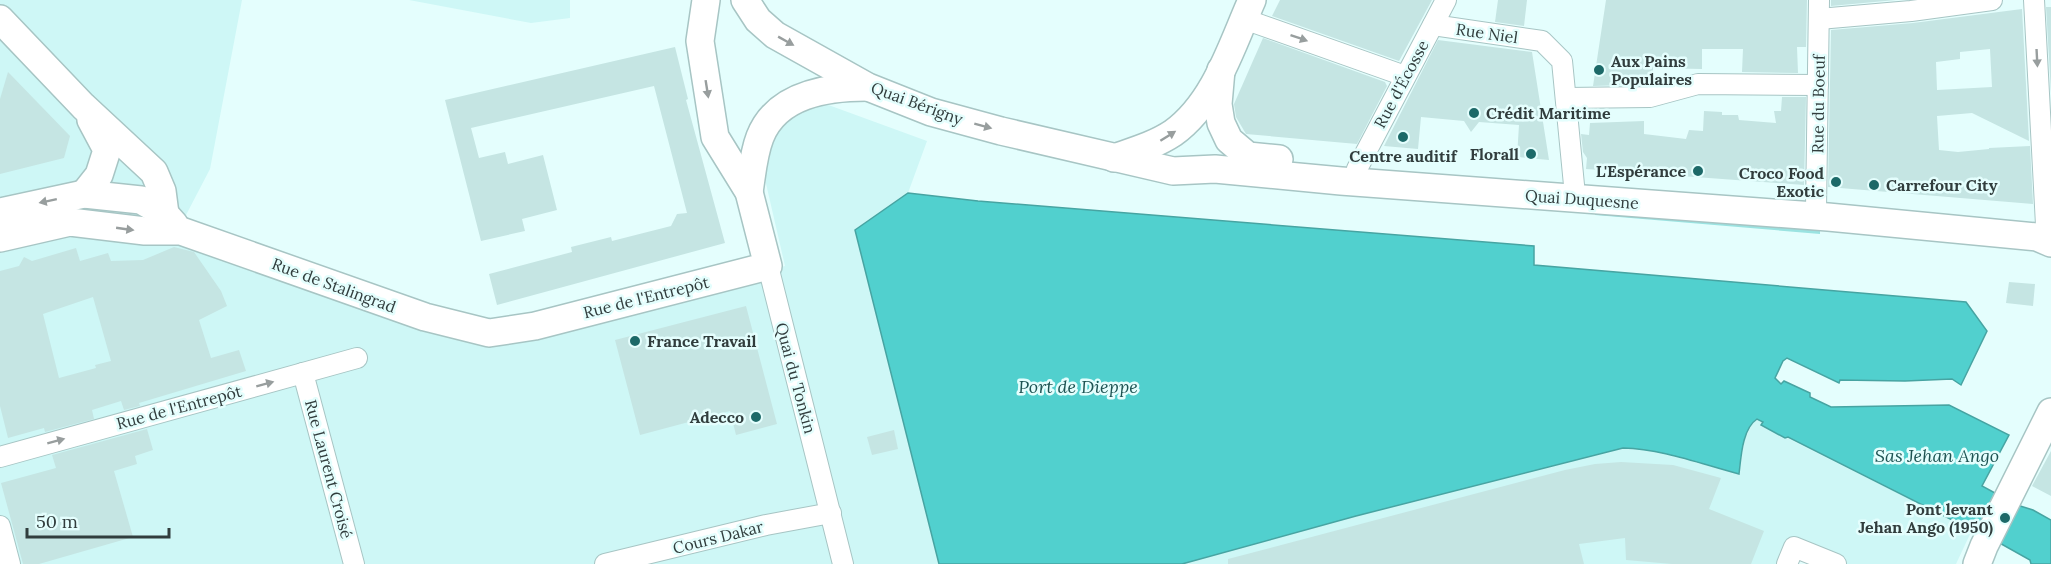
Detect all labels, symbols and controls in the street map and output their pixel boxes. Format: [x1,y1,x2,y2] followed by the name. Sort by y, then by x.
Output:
[1455,19,1519,47] street label: Rue Niel
[1290,34,1308,44] one-way arrow
[778,36,795,46] one-way arrow
[1369,36,1433,131] street label: Rue d'Écosse
[2033,49,2042,68] one-way arrow
[1611,51,1692,89] place label: Aux Pains Populaires
[1807,53,1829,154] street label: Rue du Boeuf
[1592,63,1606,77] marker: Aux Pains Populaires
[868,77,966,129] street label: Quai Bérigny
[703,80,712,99] one-way arrow
[1486,103,1611,123] place label: Crédit Maritime
[1467,106,1481,120] marker: Crédit Maritime
[974,121,992,131] one-way arrow
[1159,130,1176,141] one-way arrow
[1396,130,1410,144] marker: Centre auditif
[1470,144,1519,164] place label: Florall
[1349,146,1458,166] place label: Centre auditif
[1524,147,1538,161] marker: Florall
[1596,161,1686,181] place label: L'Espérance
[1739,163,1825,201] place label: Croco Food Exotic
[1691,164,1705,178] marker: L'Espérance
[1829,175,1843,189] marker: Croco Food Exotic
[1886,175,1998,195] place label: Carrefour City
[1867,178,1881,192] marker: Carrefour City
[1524,185,1640,213] street label: Quai Duquesne
[39,197,57,207] one-way arrow
[116,224,135,233] one-way arrow
[269,253,399,317] street label: Rue de Stalingrad
[581,272,712,322] street label: Rue de l'Entrepôt
[772,320,820,436] street label: Quai du Tonkin
[647,331,756,351] place label: France Travail
[628,334,642,348] marker: France Travail
[1018,375,1138,398] water label: Port de Dieppe
[256,379,274,388] one-way arrow
[114,380,245,433] street label: Rue de l'Entrepôt
[301,397,357,541] street label: Rue Laurent Croisé
[690,407,744,427] place label: Adecco
[749,410,763,424] marker: Adecco
[48,436,66,445] one-way arrow
[1875,444,1999,467] water label: Sas Jehan Ango
[1858,499,1993,538] place label: Pont levant Jehan Ango (1950)
[27,501,170,539] scale bar
[36,510,78,533] text: 50 m
[1998,511,2012,525] marker: Pont levant Jehan Ango (1950)
[671,516,765,558] street label: Cours Dakar

